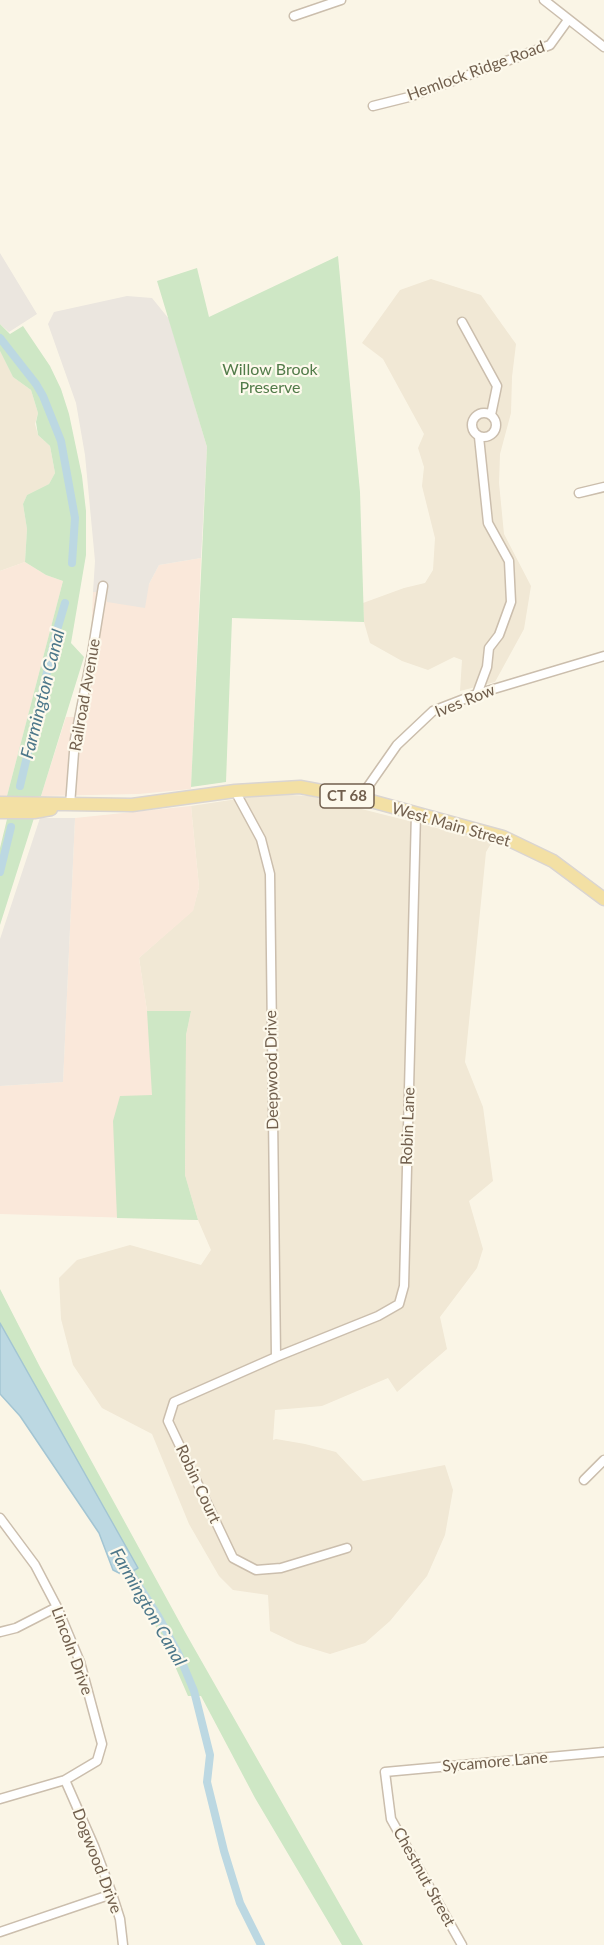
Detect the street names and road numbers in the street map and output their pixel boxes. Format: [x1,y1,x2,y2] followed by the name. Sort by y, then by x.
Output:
[404,37,548,105] street label: Hemlock Ridge Road
[66,637,104,753] street label: Railroad Avenue
[432,680,498,722] street label: Ives Row
[320,784,374,808] road number: CT 68
[390,799,512,851] street label: West Main Street
[261,1010,283,1130] street label: Deepwood Drive
[397,1087,419,1165] street label: Robin Lane
[171,1442,225,1526] street label: Robin Court
[47,1604,97,1698] street label: Lincoln Drive
[442,1748,548,1776] street label: Sycamore Lane
[68,1806,126,1916] street label: Dogwood Drive
[389,1824,459,1930] street label: Chestnut Street

